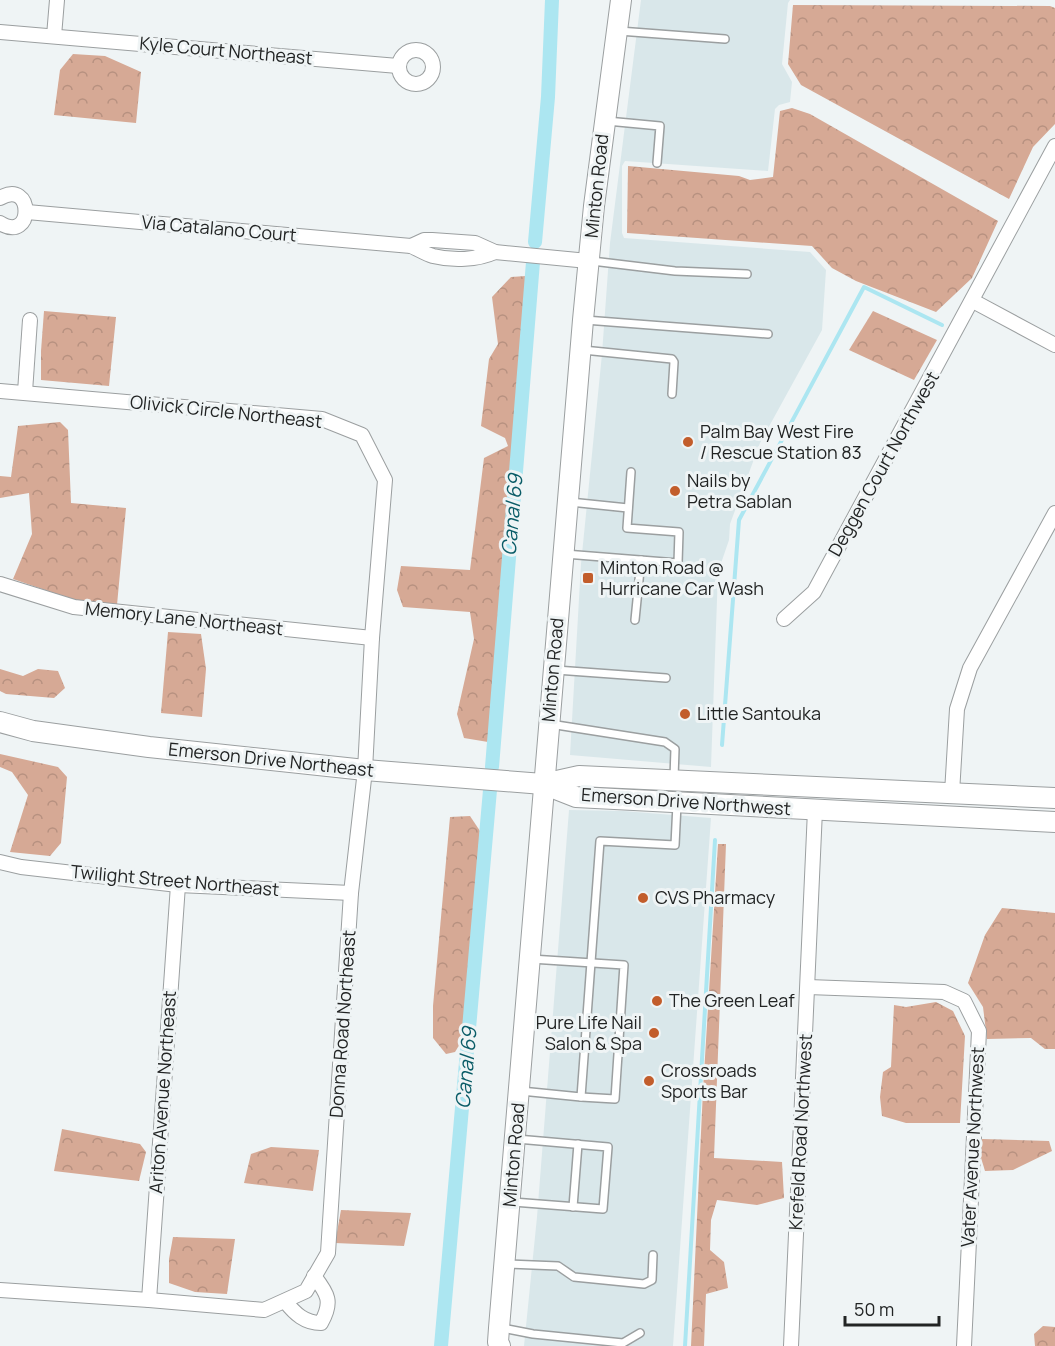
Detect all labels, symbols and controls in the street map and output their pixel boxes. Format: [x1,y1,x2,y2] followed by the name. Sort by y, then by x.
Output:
[139,30,314,70] street label: Kyle Court Northeast
[579,133,613,239] street label: Minton Road
[141,209,298,247] street label: Via Catalano Court
[822,367,944,560] street label: Deggen Court Northwest
[129,389,323,433] street label: Olivick Circle Northeast
[700,419,862,464] place label: Palm Bay West Fire / Rescue Station 83
[681,435,695,449] marker: Palm Bay West Fire / Rescue Station 83
[687,468,792,513] place label: Nails by Petra Sablan
[494,472,529,557] water label: Canal 69
[668,484,682,498] marker: Nails by Petra Sablan
[600,555,764,600] place label: Minton Road @ Hurricane Car Wash
[581,571,595,585] marker: Minton Road @ Hurricane Car Wash
[84,596,284,640] street label: Memory Lane Northeast
[535,617,569,723] street label: Minton Road
[697,701,821,725] place label: Little Santouka
[678,707,692,721] marker: Little Santouka
[167,736,375,782] street label: Emerson Drive Northeast
[580,782,792,820] street label: Emerson Drive Northwest
[70,859,280,901] street label: Twilight Street Northeast
[655,885,776,909] place label: CVS Pharmacy
[636,891,650,905] marker: CVS Pharmacy
[323,929,361,1119] street label: Donna Road Northeast
[669,988,795,1012] place label: The Green Leaf
[143,990,181,1194] street label: Ariton Avenue Northeast
[650,994,664,1008] marker: The Green Leaf
[536,1010,642,1055] place label: Pure Life Nail Salon & Spa
[448,1025,483,1110] water label: Canal 69
[647,1026,661,1040] marker: Pure Life Nail Salon & Spa
[783,1033,817,1231] street label: Krefeld Road Northwest
[955,1046,989,1248] street label: Vater Avenue Northwest
[661,1058,757,1103] place label: Crossroads Sports Bar
[642,1074,656,1088] marker: Crossroads Sports Bar
[496,1102,530,1208] street label: Minton Road
[845,1289,940,1327] scale bar
[854,1297,894,1321] text: 50 m

